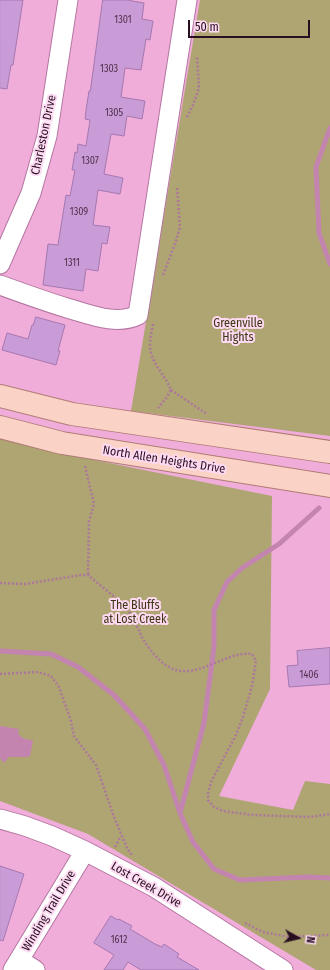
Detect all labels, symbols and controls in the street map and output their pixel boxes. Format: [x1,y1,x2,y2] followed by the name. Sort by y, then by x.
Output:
[190,12,312,38] scale bar
[114,14,132,26] house number: 1301
[195,20,219,34] text: 50 m
[100,63,118,75] house number: 1303
[29,94,59,176] street label: Charleston Drive
[105,107,123,119] house number: 1305
[81,155,99,167] house number: 1307
[70,206,88,218] house number: 1309
[64,257,80,269] house number: 1311
[213,317,263,345] park label: Greenville Hights
[102,443,226,477] street label: North Allen Heights Drive
[103,599,167,627] park label: The Bluffs at Lost Creek
[300,669,318,681] house number: 1406
[108,859,184,911] street label: Lost Creek Drive
[19,868,79,954] street label: Winding Trail Drive
[278,918,318,958] north arrow
[111,934,127,946] house number: 1612
[303,936,317,944] text: N

